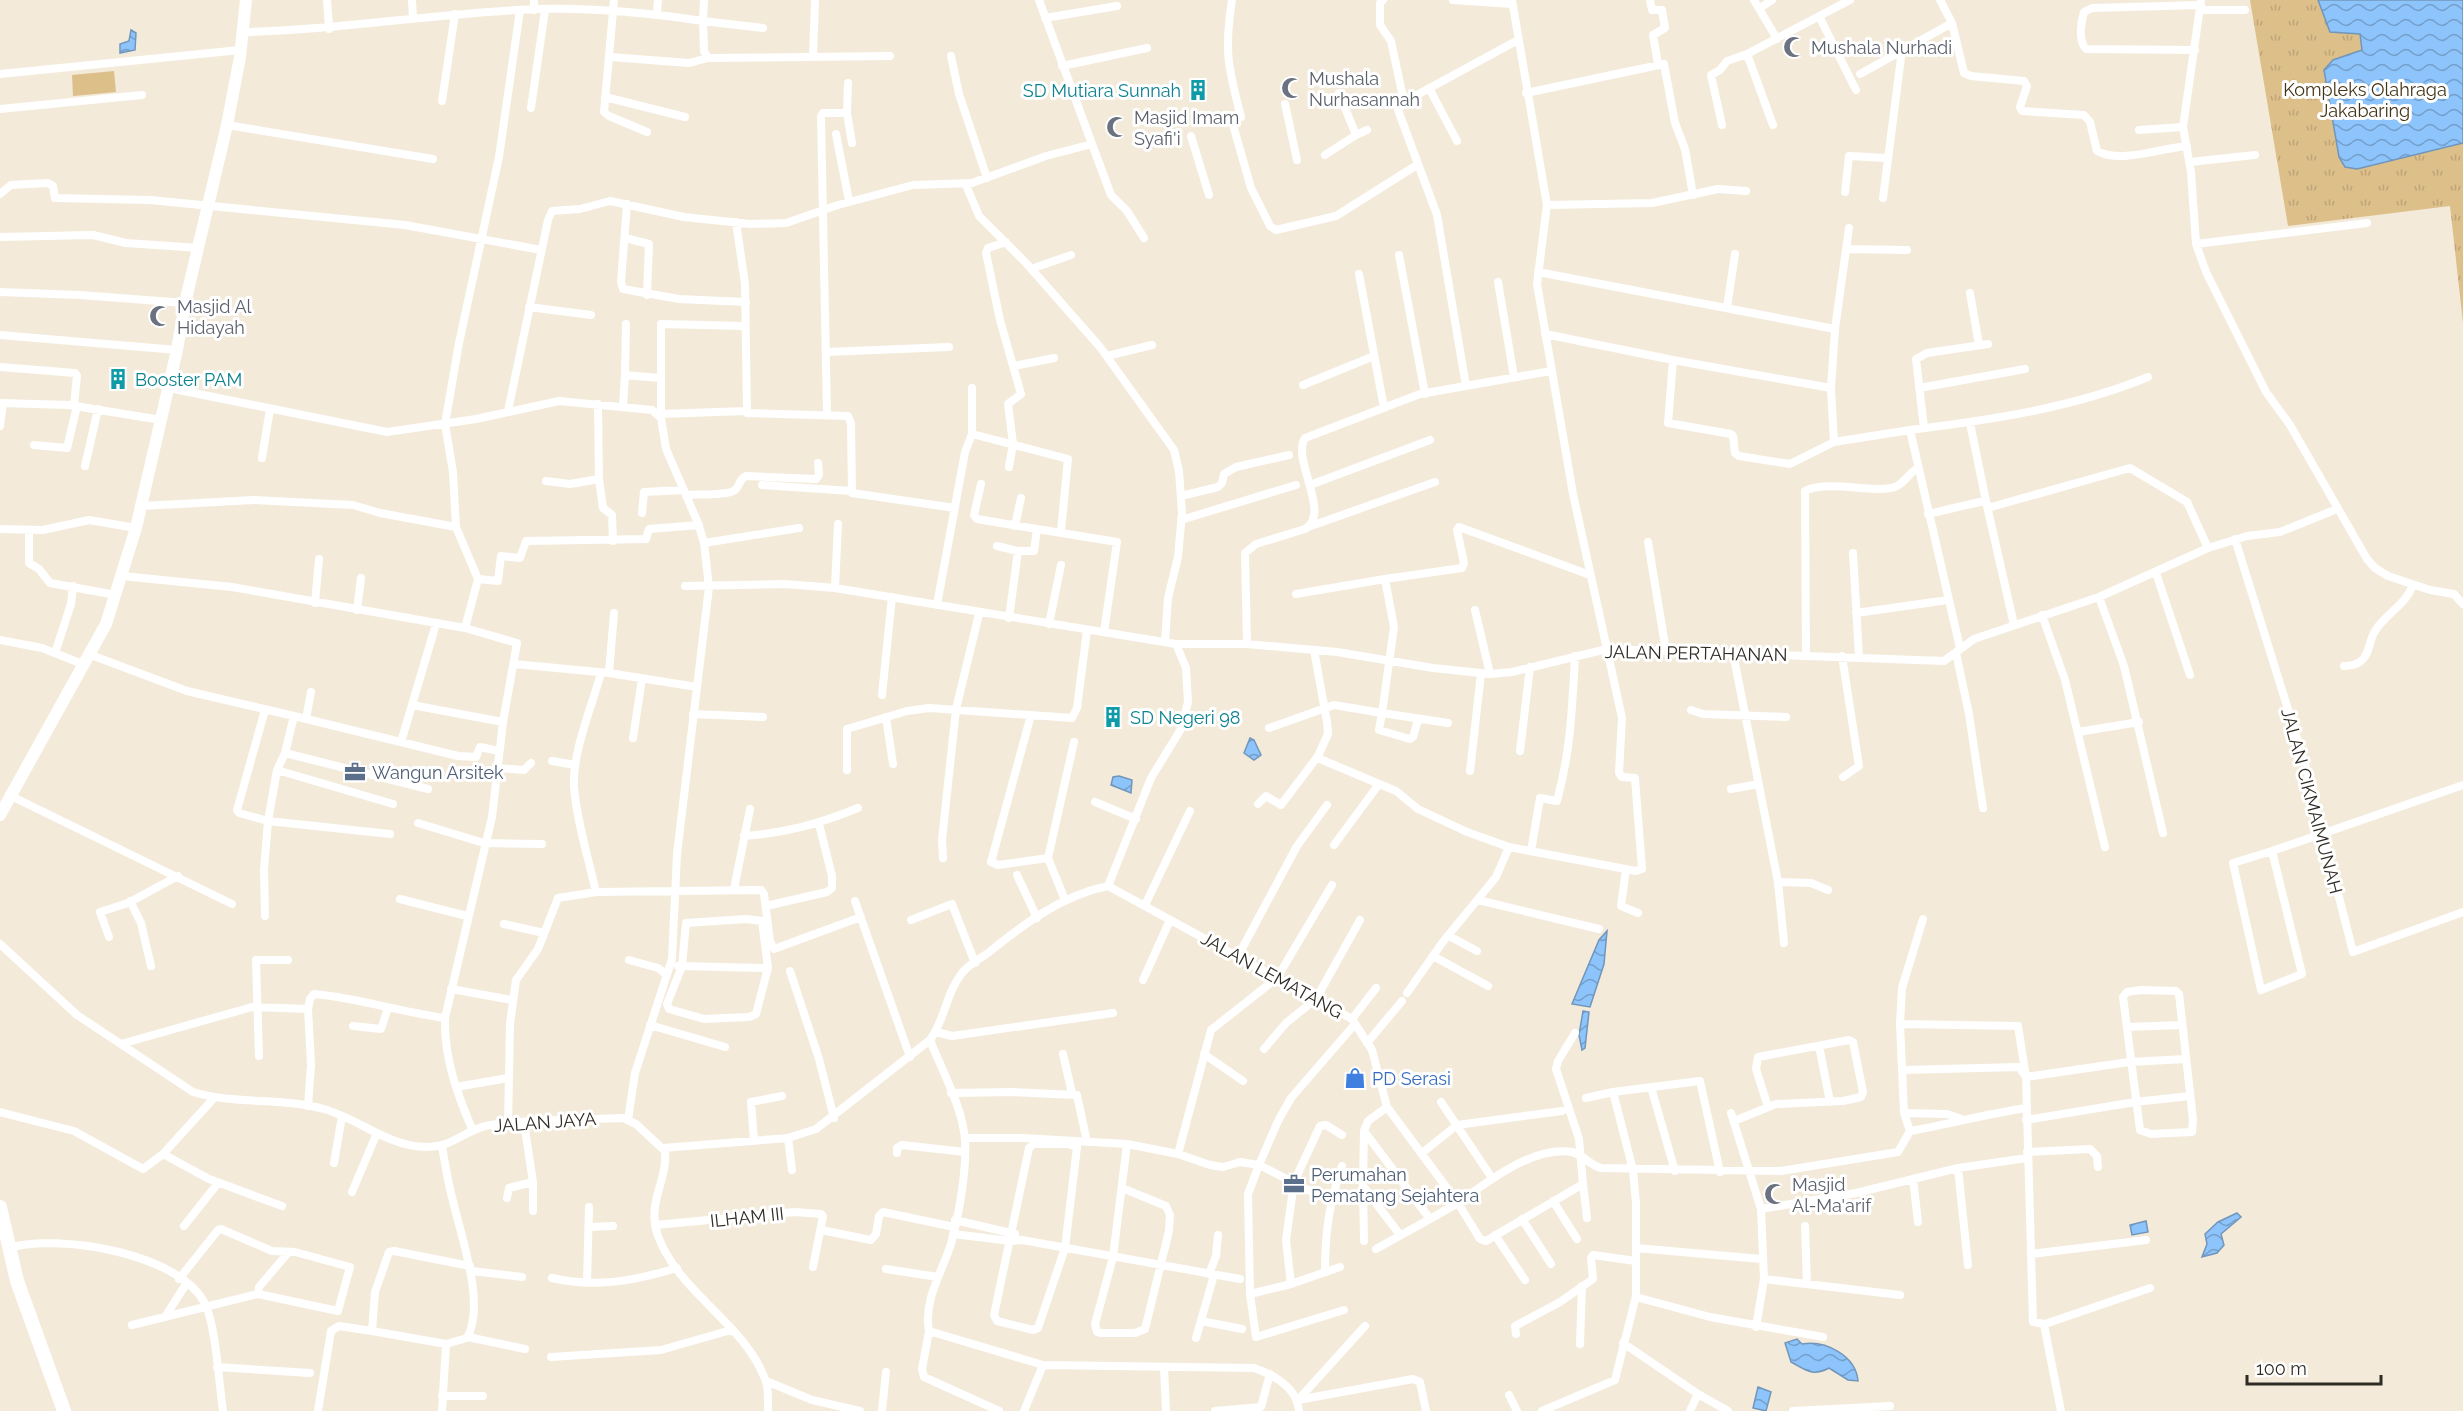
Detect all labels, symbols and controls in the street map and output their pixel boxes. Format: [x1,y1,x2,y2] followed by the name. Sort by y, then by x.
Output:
[1782,35,1806,59] mosque icon: Mushala Nurhadi
[1811,37,1952,58] place label: Mushala Nurhadi
[1309,68,1420,110] place label: Mushala Nurhasannah
[1280,76,1304,100] mosque icon: Mushala Nurhasannah
[1186,78,1210,102] building icon: SD Mutiara Sunnah
[2283,79,2447,121] park label: Kompleks Olahraga Jakabaring
[1023,80,1181,101] place label: SD Mutiara Sunnah
[1134,107,1239,149] place label: Masjid Imam Syafi'i
[1105,115,1129,139] mosque icon: Masjid Imam Syafi'i
[177,296,252,338] place label: Masjid Al Hidayah
[148,304,172,328] mosque icon: Masjid Al Hidayah
[106,367,130,391] building icon: Booster PAM
[135,369,242,390] place label: Booster PAM
[1604,641,1788,665] street label: JALAN PERTAHANAN
[1101,705,1125,729] building icon: SD Negeri 98
[2277,706,2347,896] street label: JALAN CIKMAIMUNAH
[1130,707,1240,728] place label: SD Negeri 98
[343,760,367,784] office icon: Wangun Arsitek
[372,762,504,783] place label: Wangun Arsitek
[1198,927,1346,1023] street label: JALAN LEMATANG
[1343,1066,1367,1090] shop icon: PD Serasi
[1372,1068,1451,1089] place label: PD Serasi
[493,1108,597,1136] street label: JALAN JAYA
[1311,1164,1479,1206] place label: Perumahan Pematang Sejahtera
[1282,1172,1306,1196] office icon: Perumahan Pematang Sejahtera
[1792,1174,1872,1216] place label: Masjid Al-Ma'arif
[1763,1182,1787,1206] mosque icon: Masjid Al-Ma'arif
[709,1203,785,1231] street label: ILHAM III
[2247,1348,2380,1386] scale bar
[2256,1358,2307,1379] text: 100 m

